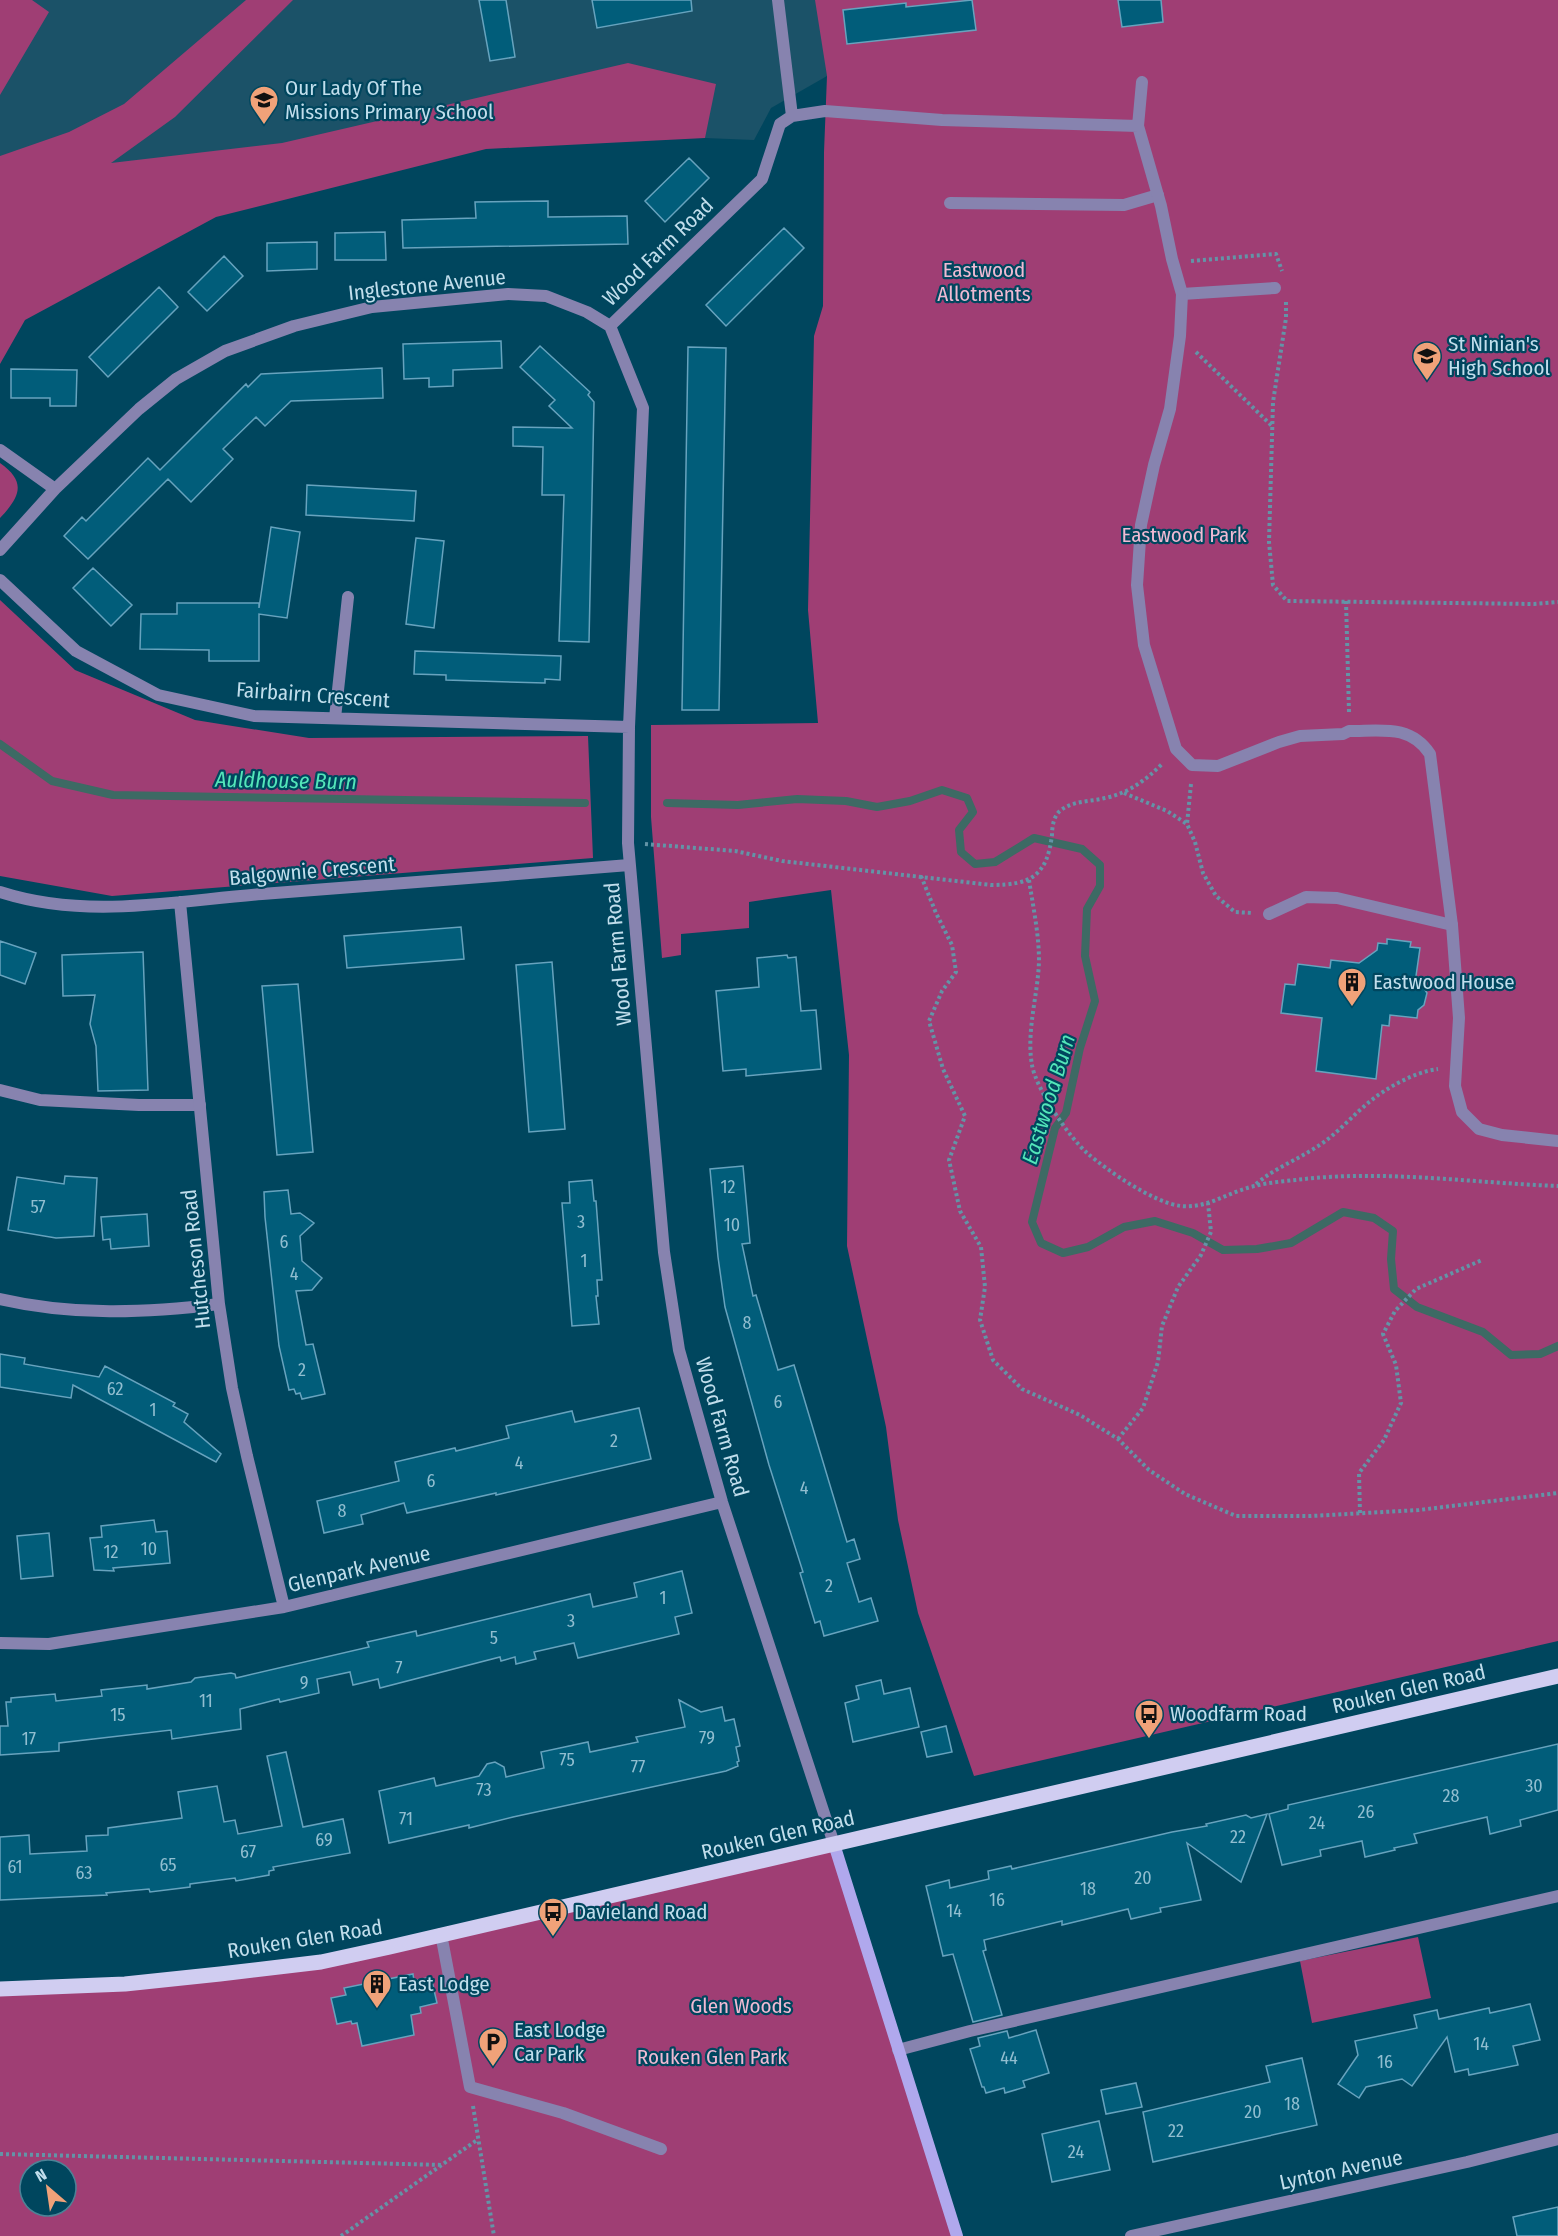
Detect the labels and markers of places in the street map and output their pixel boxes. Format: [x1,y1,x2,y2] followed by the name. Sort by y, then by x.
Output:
[285,75,494,125] place label: Our Lady Of The Missions Primary School
[248,84,280,126] school or university icon: Our Lady Of The Missions Primary School
[1448,331,1550,381] place label: St Ninian's High School
[1411,340,1443,382] school or university icon: St Ninian's High School
[1336,966,1368,1008] building icon: Eastwood House
[1373,969,1515,995] place label: Eastwood House
[1133,1698,1165,1740] bus stop icon: Woodfarm Road
[1170,1701,1307,1727] place label: Woodfarm Road
[537,1896,569,1938] bus stop icon: Davieland Road
[574,1899,708,1925] place label: Davieland Road
[361,1968,393,2010] building icon: East Lodge
[398,1971,490,1997] place label: East Lodge
[514,2017,606,2067] place label: East Lodge Car Park
[477,2026,509,2068] parking icon: East Lodge Car Park

